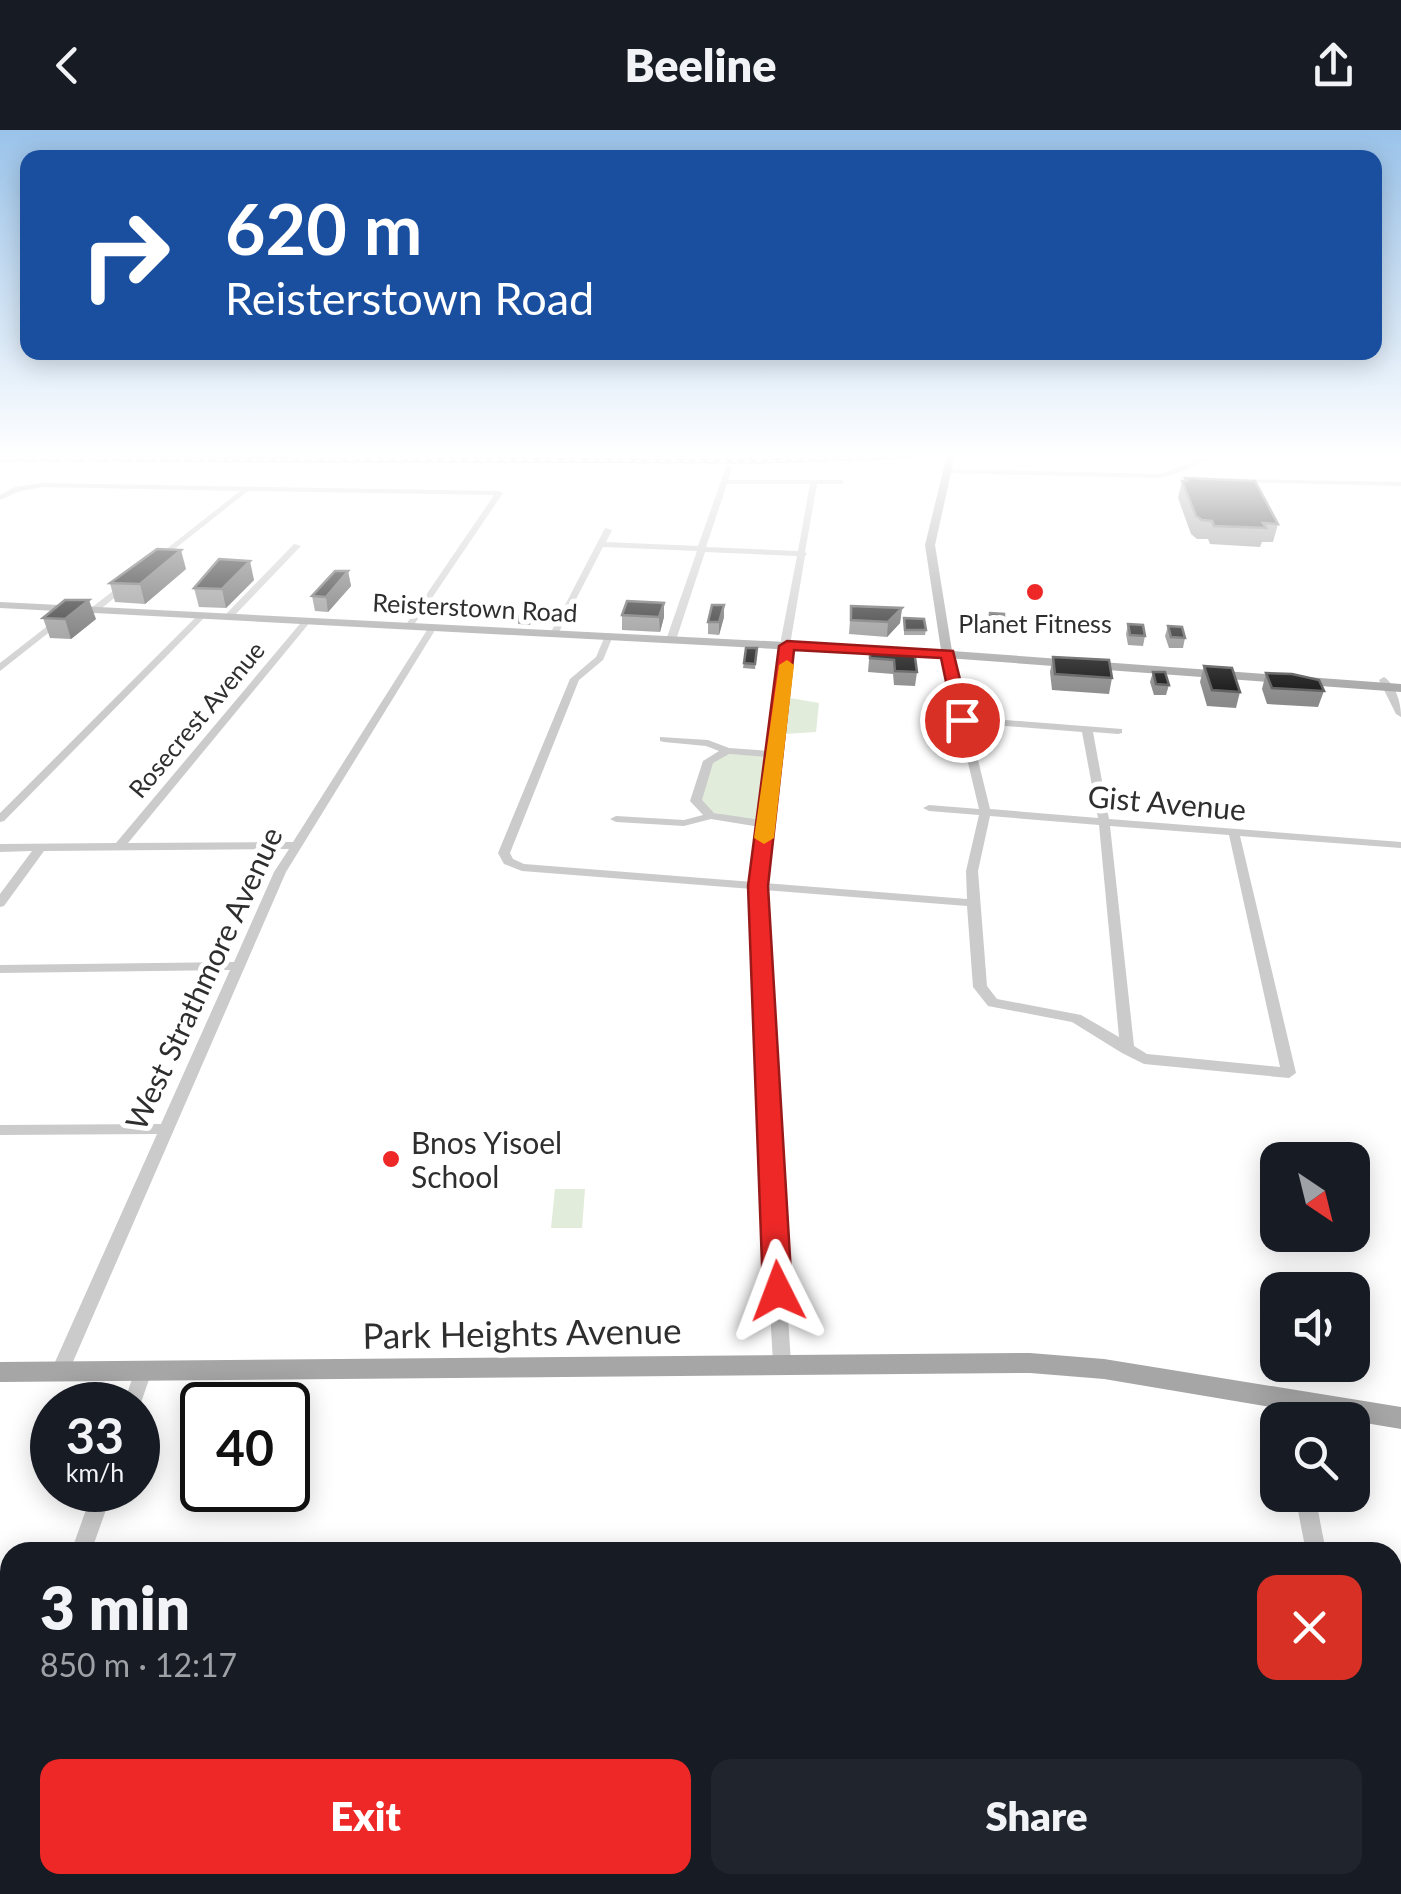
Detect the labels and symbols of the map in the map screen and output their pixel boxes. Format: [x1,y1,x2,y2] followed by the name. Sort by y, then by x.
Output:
[1024,581,1046,603] marker: Planet Fitness
[372,587,578,627] street label: Reisterstown Road
[958,608,1112,638] place label: Planet Fitness
[122,635,270,803] street label: Rosecrest Avenue
[920,678,1005,763] pin
[1086,777,1248,827] street label: Gist Avenue
[117,821,289,1135] street label: West Strathmore Avenue
[411,1124,562,1194] place label: Bnos Yisoel School
[1260,1142,1370,1252] north arrow
[380,1148,402,1170] marker: Bnos Yisoel School
[726,1239,830,1343] position arrow
[362,1308,682,1356] street label: Park Heights Avenue
[180,1382,310,1512] speed limit sign: 40

